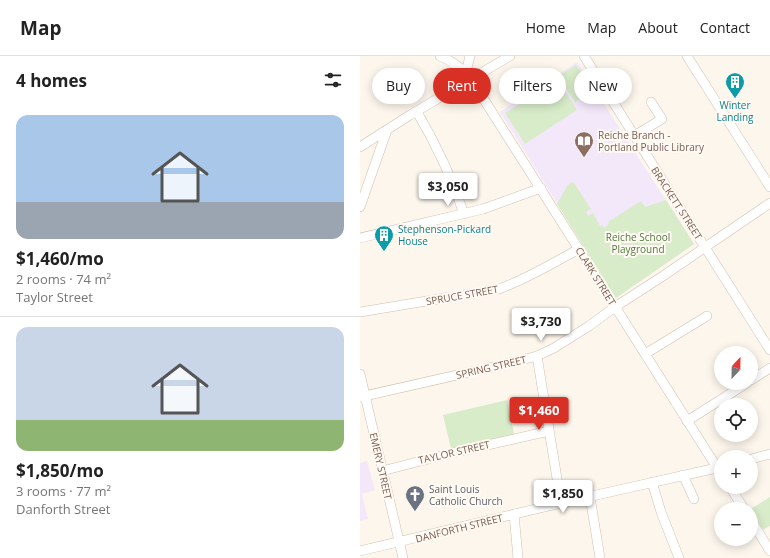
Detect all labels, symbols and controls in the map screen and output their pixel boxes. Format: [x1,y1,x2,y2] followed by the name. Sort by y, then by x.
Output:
[20,15,61,41] text: Map
[526,18,565,37] text: Home
[587,18,616,37] text: Map
[638,18,678,37] text: About
[700,18,750,37] text: Contact
[372,68,425,104] chip: Buy
[433,68,491,104] chip: Rent
[499,68,566,104] chip: Filters
[574,68,632,104] chip: New
[16,69,87,92] text: 4 homes
[322,69,344,91] icon: filters
[724,71,746,99] building icon: Winter Landing
[716,98,754,124] place label: Winter Landing
[598,128,705,154] place label: Reiche Branch - Portland Public Library
[573,130,595,158] library icon: Reiche Branch - Portland Public Library
[144,141,216,213] icon: home
[648,164,706,243] street label: BRACKETT STREET
[415,173,481,207] pin: $3,050
[428,177,468,195] text: $3,050
[398,222,491,248] place label: Stephenson-Pickard House
[373,224,395,252] building icon: Stephenson-Pickard House
[606,230,670,256] park label: Reiche School Playground
[572,244,620,308] street label: CLARK STREET
[16,247,104,270] text: $1,460/mo
[16,270,111,288] text: 2 rooms · 74 m²
[425,282,500,308] street label: SPRUCE STREET
[16,288,93,306] text: Taylor Street
[508,308,574,342] pin: $3,730
[521,312,561,330] text: $3,730
[714,346,758,390] north arrow
[714,346,758,546] map controls
[455,352,528,382] street label: SPRING STREET
[144,353,216,425] icon: home
[506,397,572,431] pin: $1,460
[714,398,758,442] button: locate
[519,401,559,419] text: $1,460
[367,431,396,501] street label: EMERY STREET
[417,437,492,467] street label: TAYLOR STREET
[714,450,758,494] button: +
[16,459,104,482] text: $1,850/mo
[530,480,596,514] pin: $1,850
[16,482,111,500] text: 3 rooms · 77 m²
[429,482,503,508] place label: Saint Louis Catholic Church
[404,484,426,512] church icon: Saint Louis Catholic Church
[543,484,583,502] text: $1,850
[16,500,110,518] text: Danforth Street
[714,502,758,546] button: −
[414,510,505,546] street label: DANFORTH STREET

